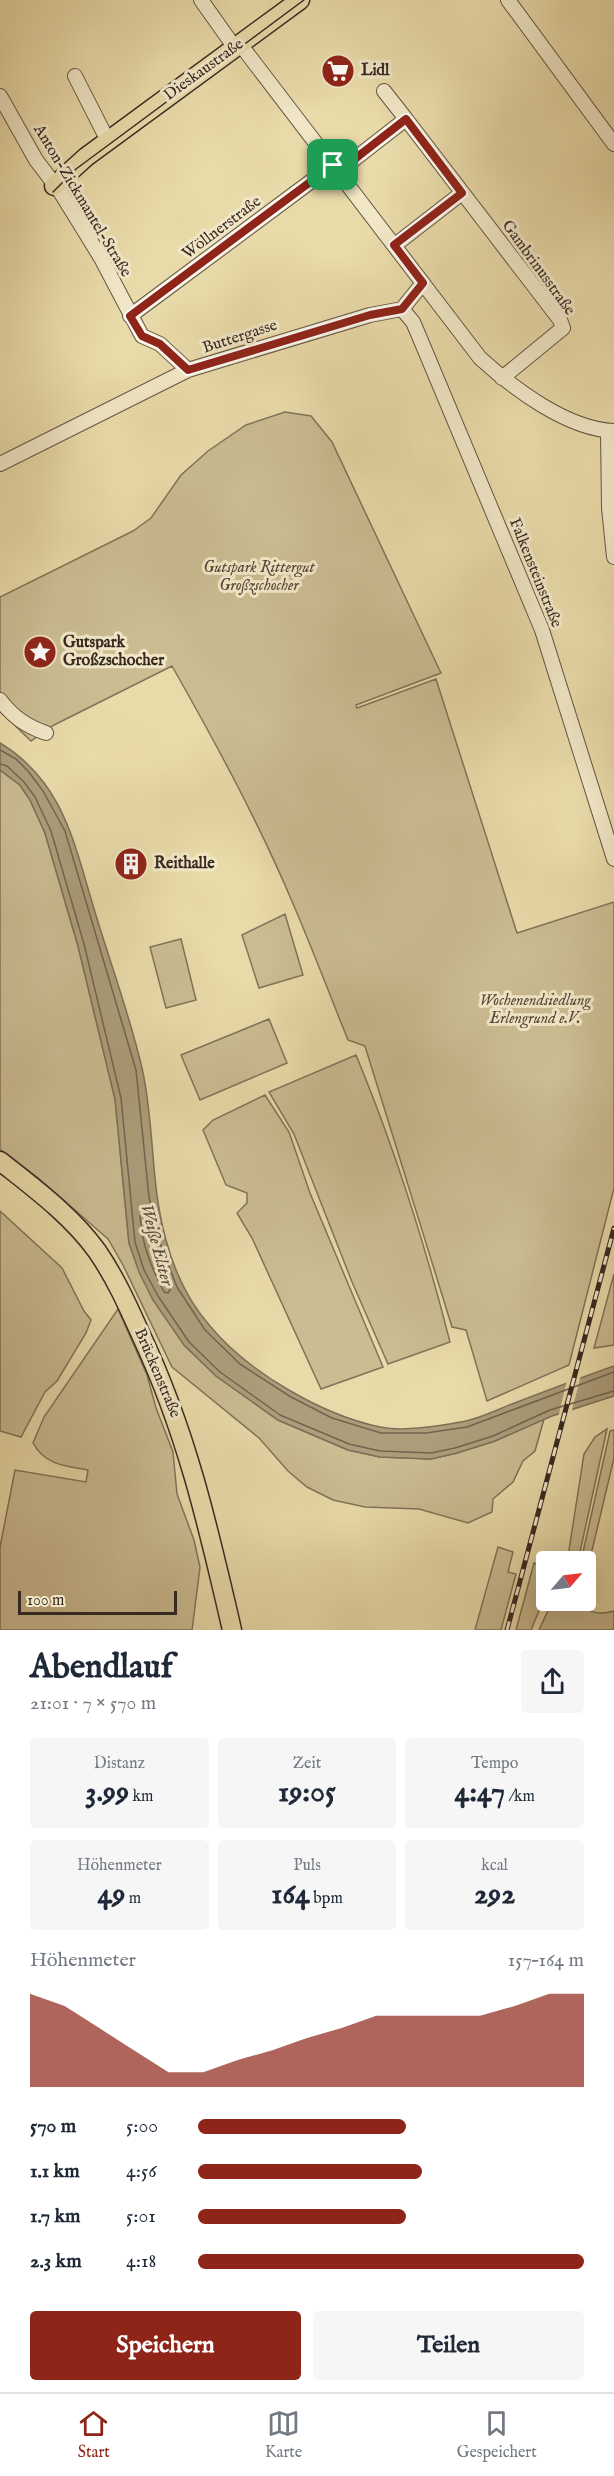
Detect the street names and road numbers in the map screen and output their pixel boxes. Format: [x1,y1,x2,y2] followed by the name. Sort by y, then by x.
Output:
[160,34,248,106] street label: Dieskaustraße
[28,120,136,281] street label: Anton-Zickmantel-Straße
[179,192,265,264] street label: Wöllnerstraße
[497,217,579,319] street label: Gambrinusstraße
[200,316,280,358] street label: Buttergasse
[504,515,566,631] street label: Falkensteinstraße
[129,1325,185,1421] street label: Brückenstraße

